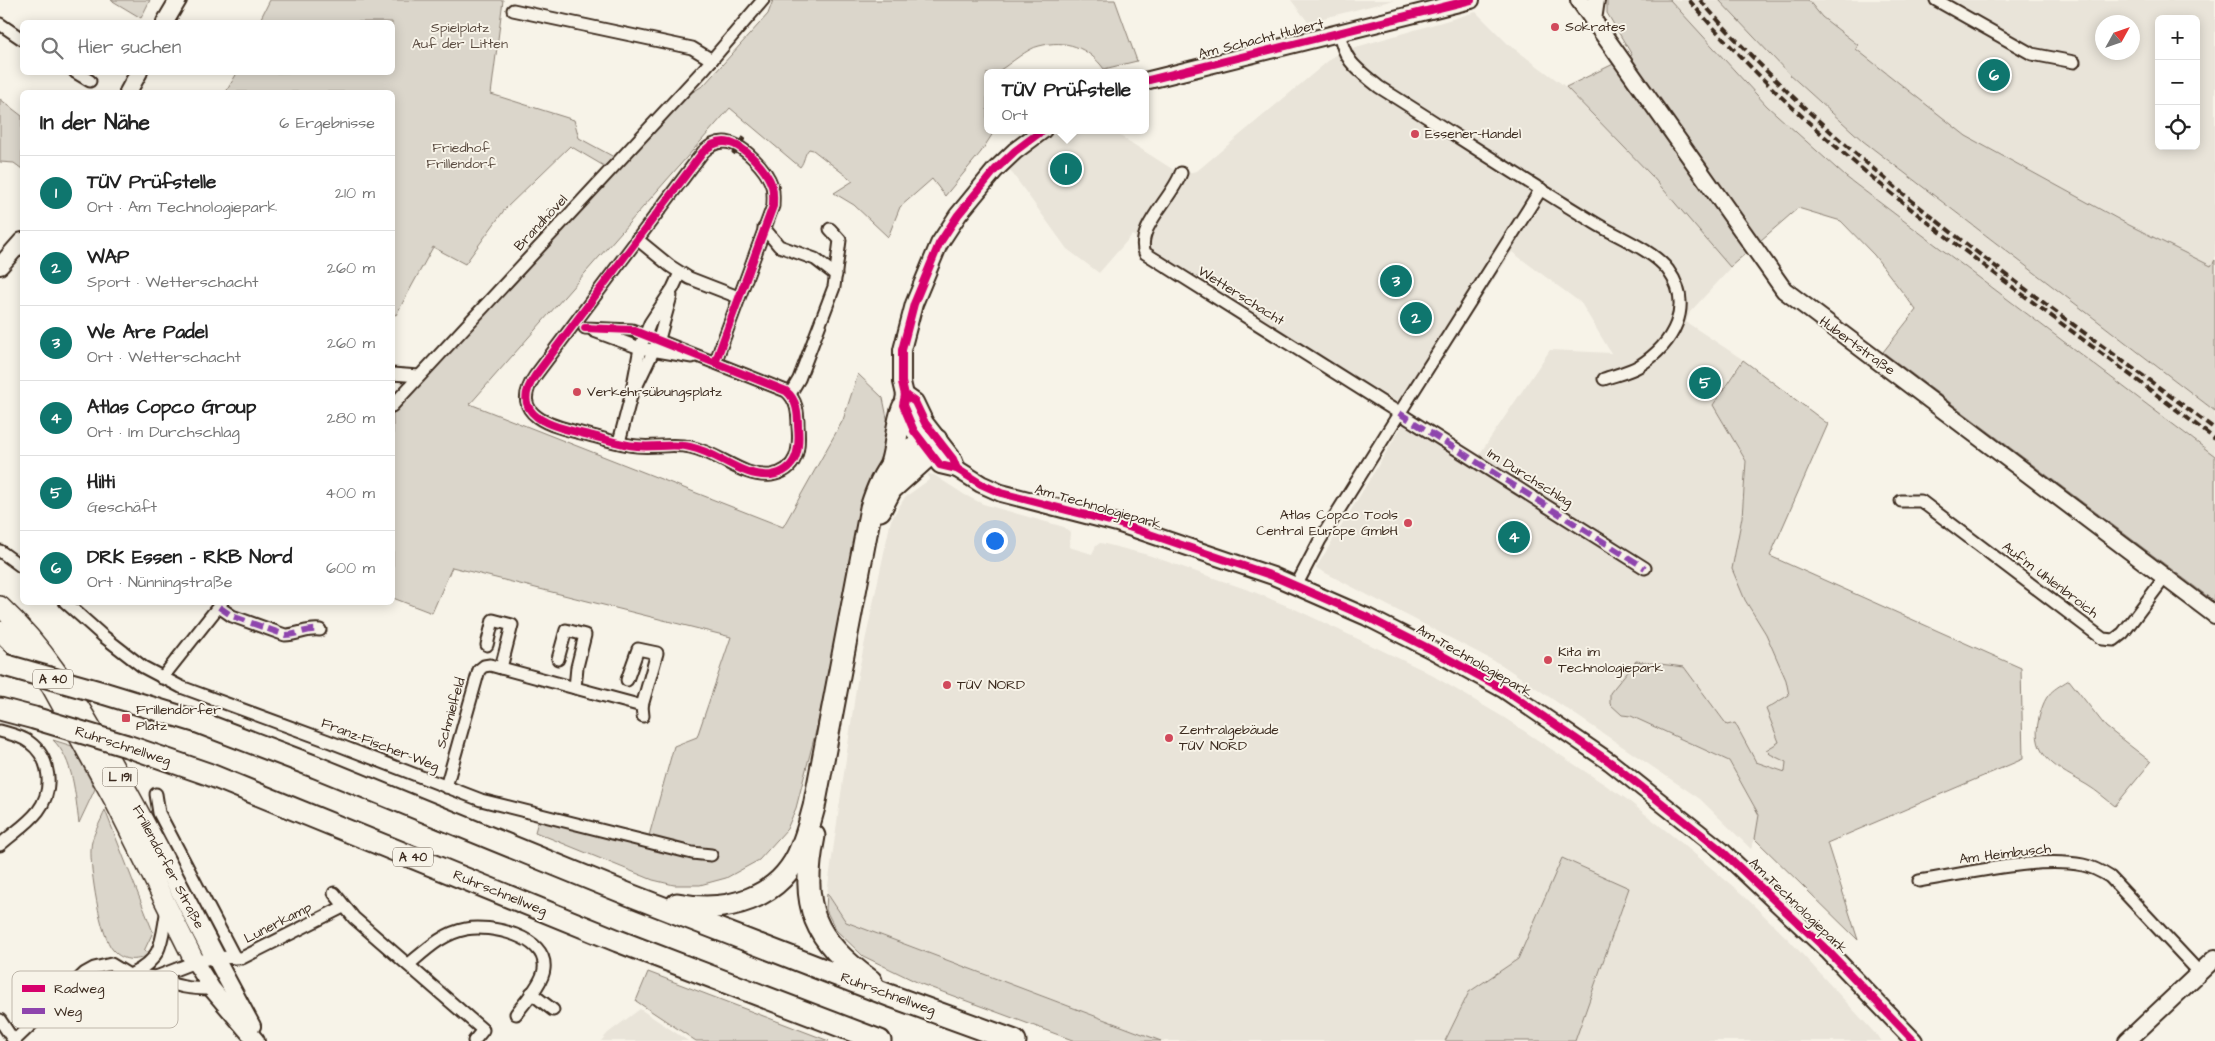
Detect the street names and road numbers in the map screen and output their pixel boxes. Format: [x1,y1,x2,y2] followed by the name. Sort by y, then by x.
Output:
[1196,14,1326,64] street label: Am Schacht Hubert
[510,190,572,256] street label: Brandhövel
[1194,261,1288,331] street label: Wetterschacht
[1815,312,1899,381] street label: Hubertstraße
[1483,444,1577,512] street label: Im Durchschlag
[1032,479,1164,535] street label: Am Technologiepark
[1998,537,2102,623] street label: Auf'm Uhlenbroich
[1412,620,1536,703] street label: Am Technologiepark
[33,670,73,689] road number: A 40
[431,675,471,751] street label: Schmielfeld
[318,713,442,777] street label: Franz-Fischer-Weg
[73,721,173,771] street label: Ruhrschnellweg
[102,768,138,786] road number: L 191
[127,802,209,933] street label: Frillendorfer Straße
[1958,838,2052,870] street label: Am Heimbusch
[393,848,433,866] road number: A 40
[1744,853,1852,959] street label: Am Technologiepark
[450,865,550,921] street label: Ruhrschnellweg
[241,897,315,949] street label: Lunerkamp
[838,968,938,1020] street label: Ruhrschnellweg

